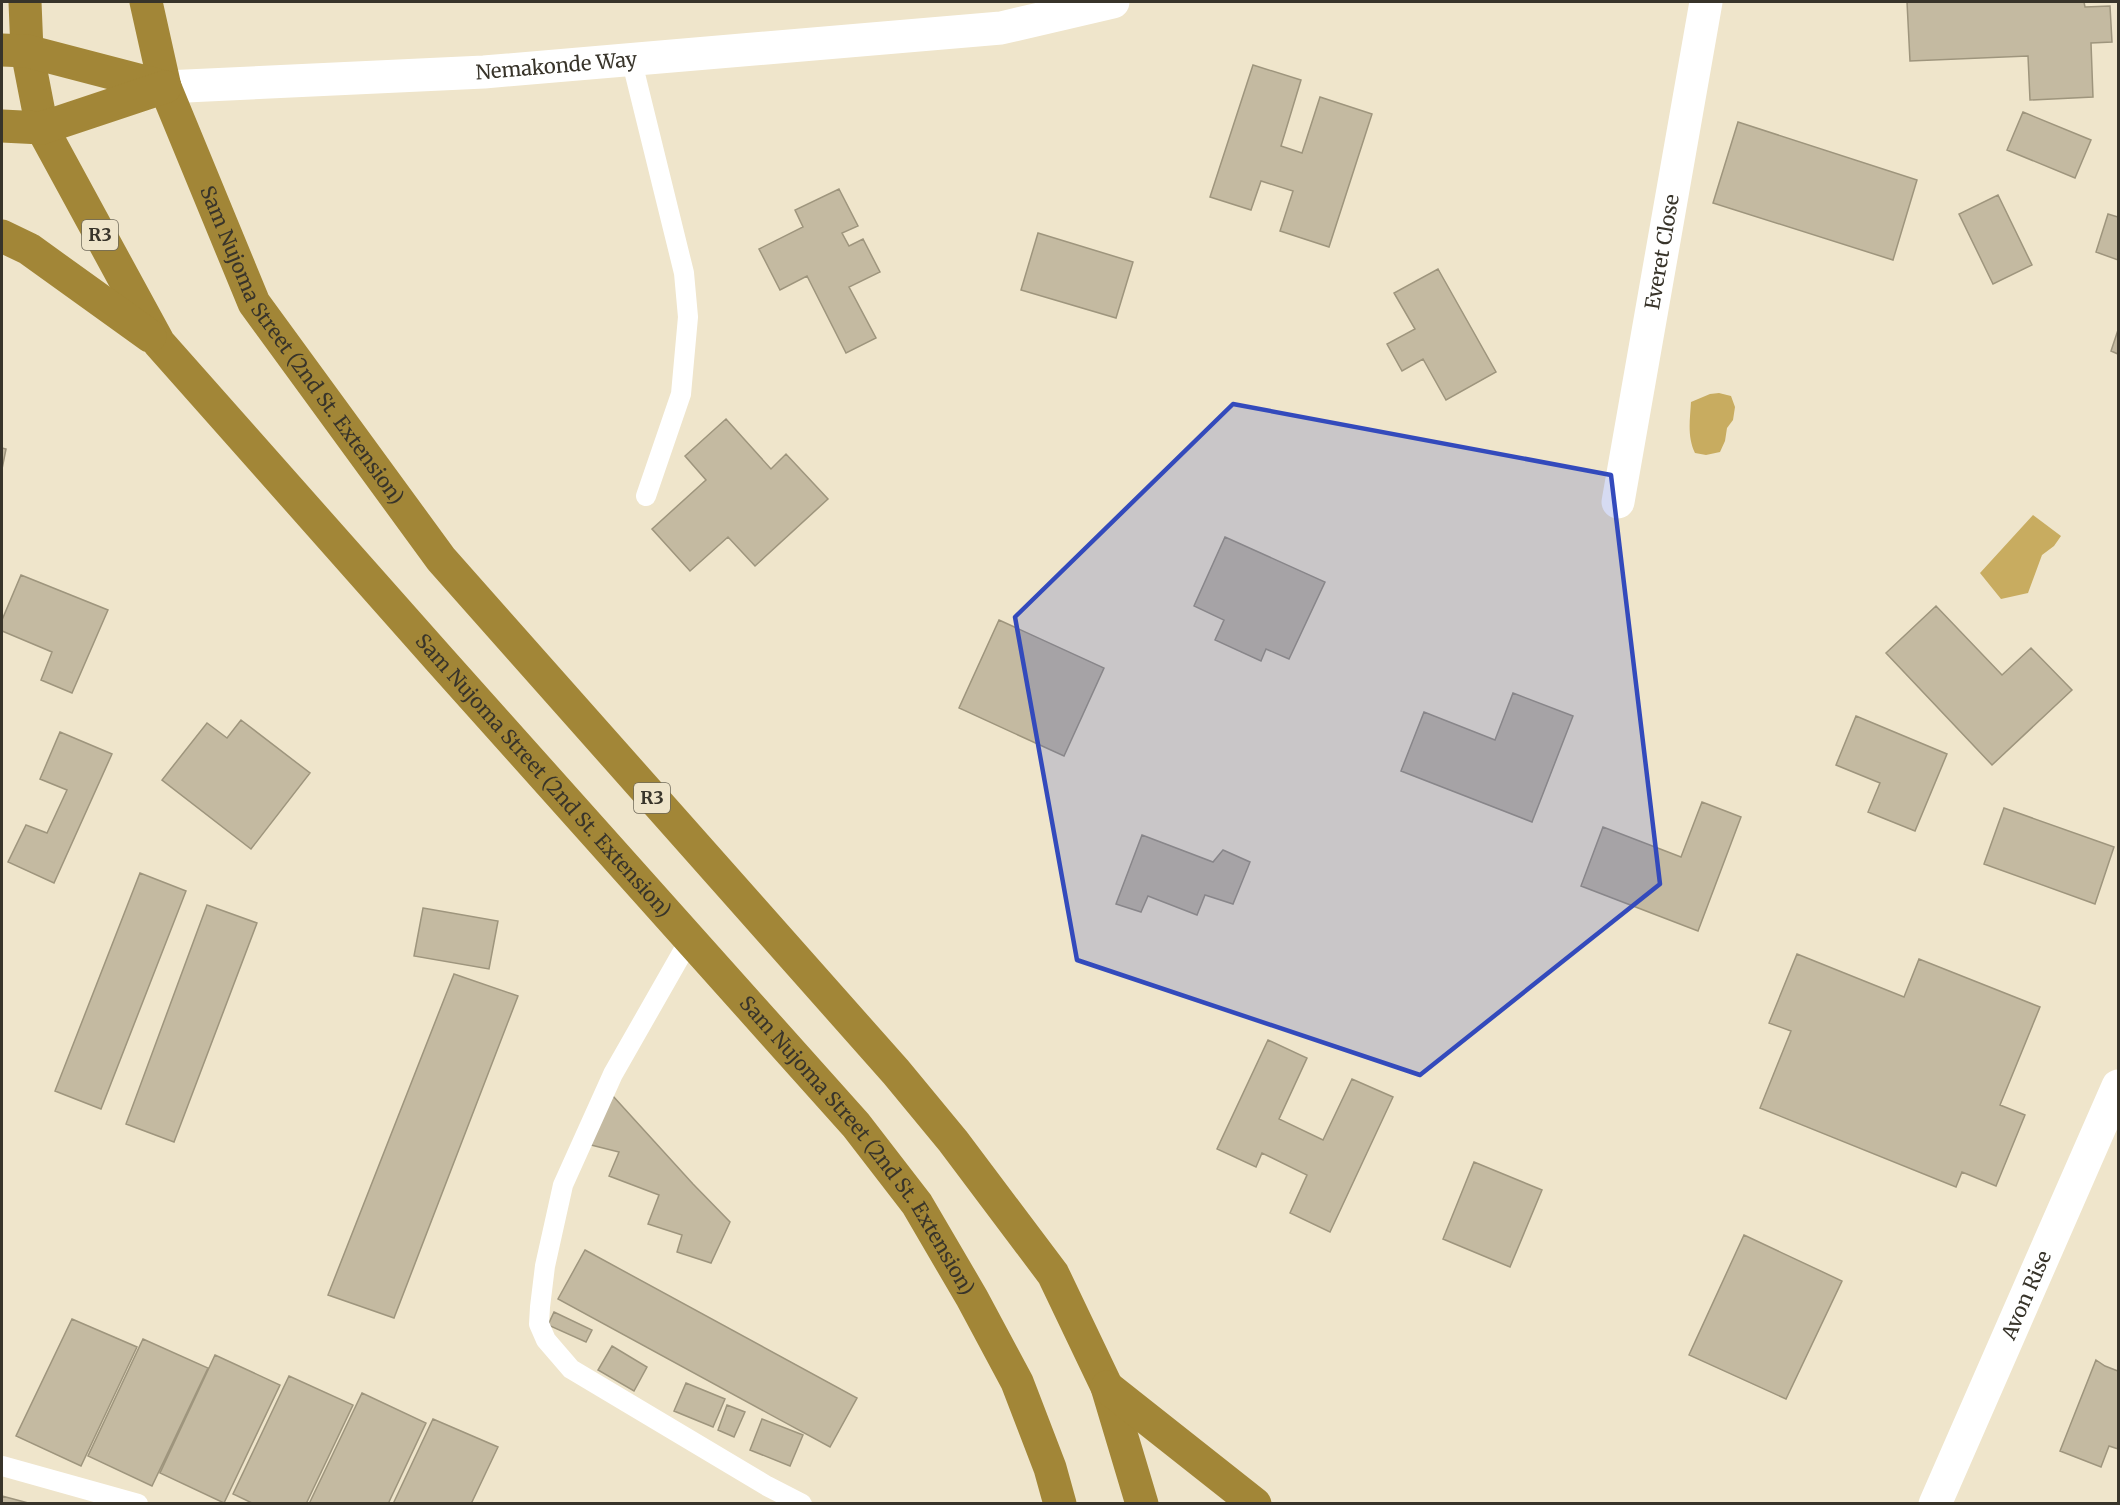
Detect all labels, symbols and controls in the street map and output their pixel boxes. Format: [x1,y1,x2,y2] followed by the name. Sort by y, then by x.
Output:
[475,46,638,84] street label: Nemakonde Way
[195,182,410,509] street label: Sam Nujoma Street (2nd St. Extension)
[1639,192,1684,311] street label: Everet Close
[82,220,118,250] road number: R3
[411,628,677,922] street label: Sam Nujoma Street (2nd St. Extension)
[634,783,670,813] road number: R3
[735,991,980,1299] street label: Sam Nujoma Street (2nd St. Extension)
[1995,1247,2056,1344] street label: Avon Rise

